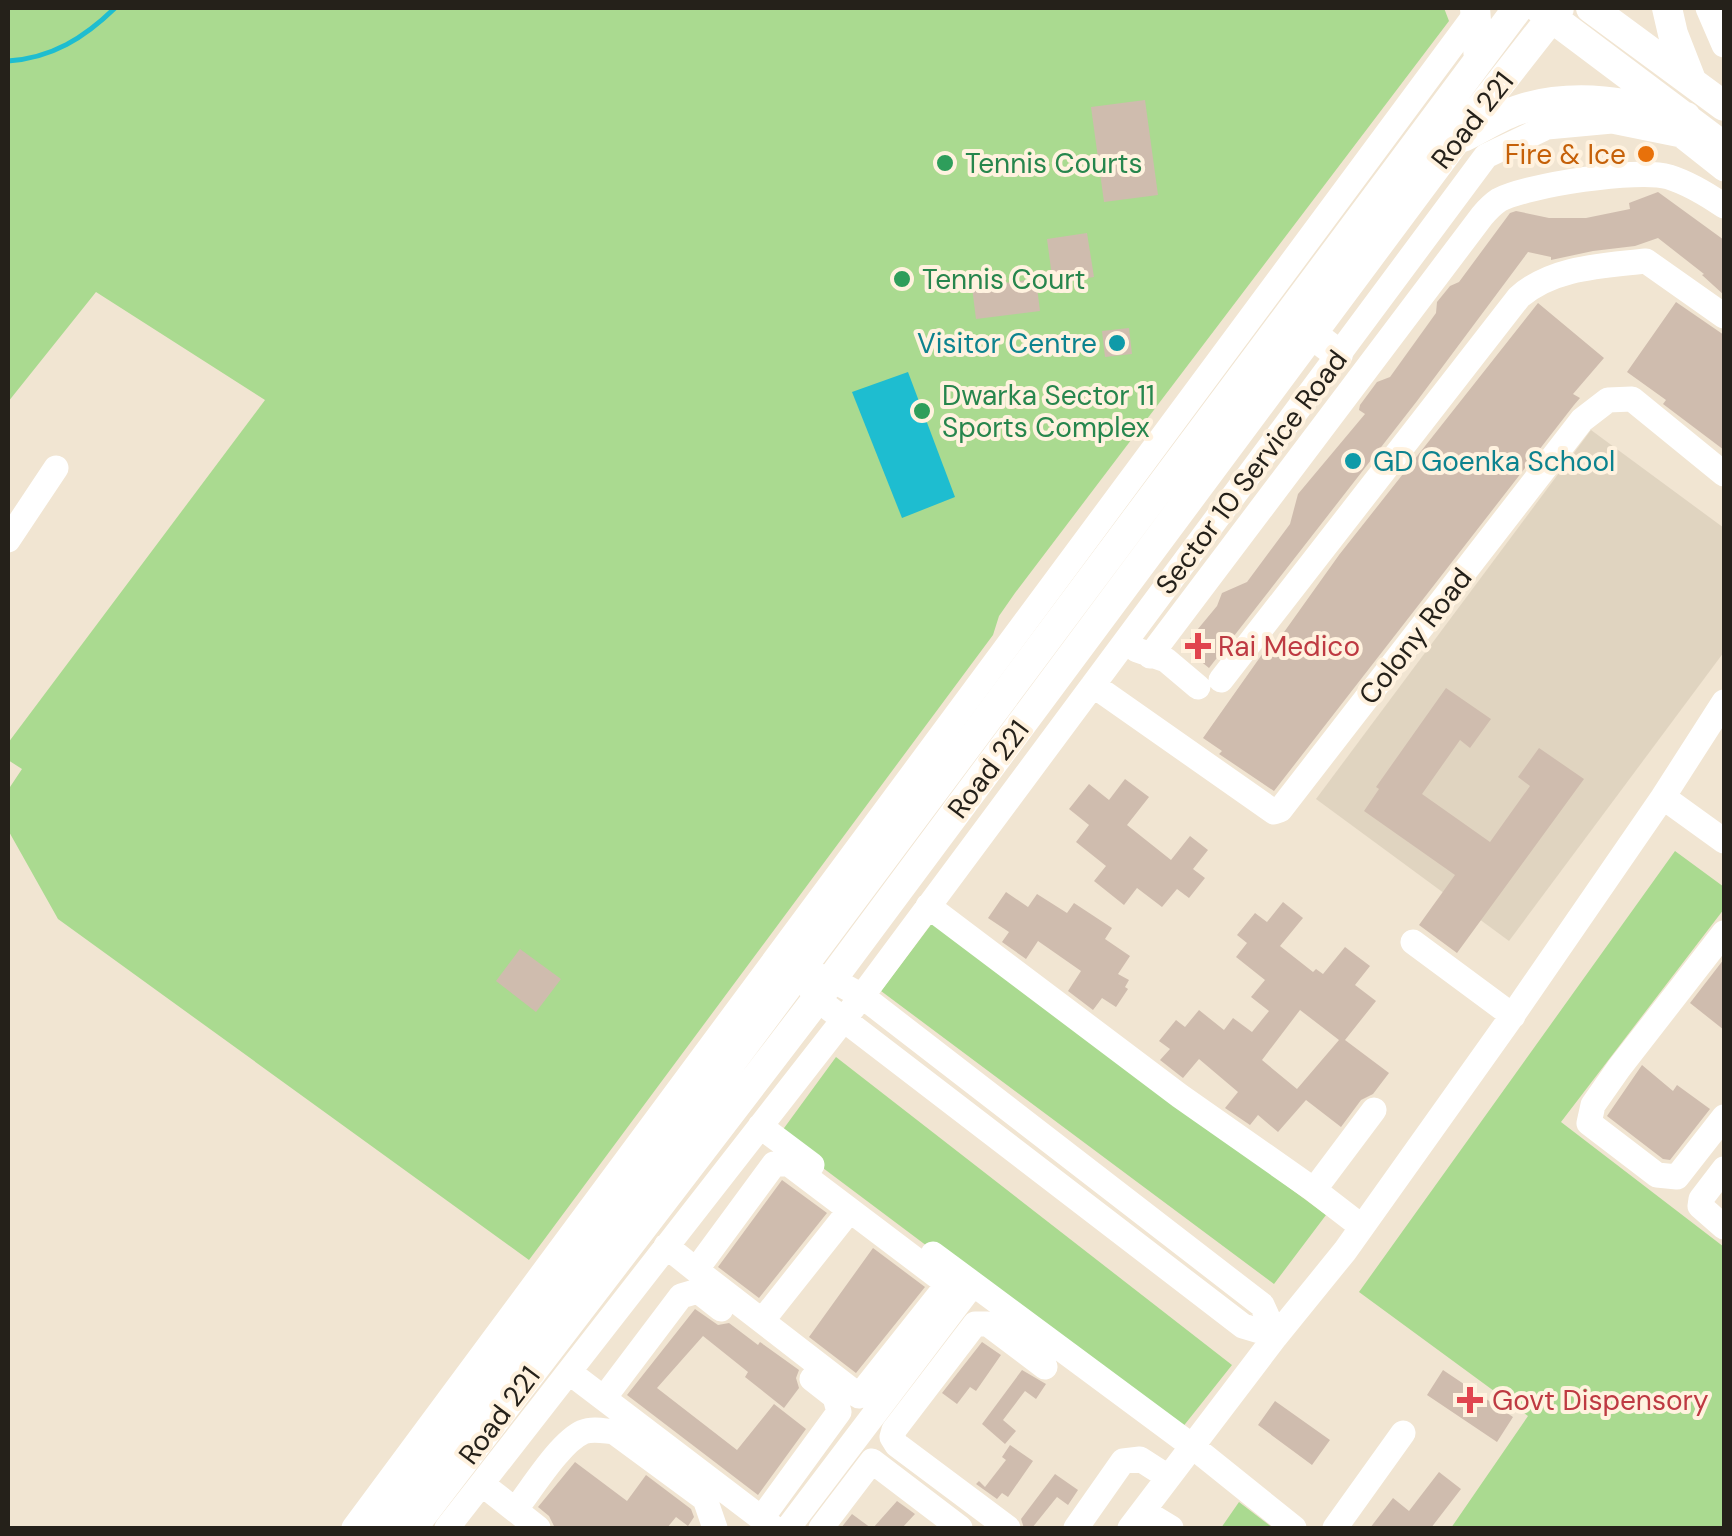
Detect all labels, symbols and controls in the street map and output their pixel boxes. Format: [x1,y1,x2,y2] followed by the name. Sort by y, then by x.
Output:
[1423,64,1522,176] street label: Road 221
[1505,136,1626,173] place label: Fire & Ice
[1635,143,1657,165] marker: Fire & Ice
[965,145,1143,182] place label: Tennis Courts
[934,152,956,174] marker: Tennis Courts
[922,261,1086,298] place label: Tennis Court
[891,268,913,290] marker: Tennis Court
[917,325,1097,362] place label: Visitor Centre
[1106,332,1128,354] marker: Visitor Centre
[1147,343,1355,602] street label: Sector 10 Service Road
[942,377,1155,446] place label: Dwarka Sector 11 Sports Complex
[911,400,933,422] marker: Dwarka Sector 11 Sports Complex
[1373,443,1615,480] place label: GD Goenka School
[1342,450,1364,472] marker: GD Goenka School
[1351,561,1480,712] street label: Colony Road
[1218,628,1360,665] place label: Rai Medico
[1187,635,1209,657] marker: Rai Medico
[939,713,1037,826] street label: Road 221
[450,1359,548,1472] street label: Road 221
[1492,1382,1709,1419] place label: Govt Dispensory
[1457,1387,1483,1413] marker: Govt Dispensory

